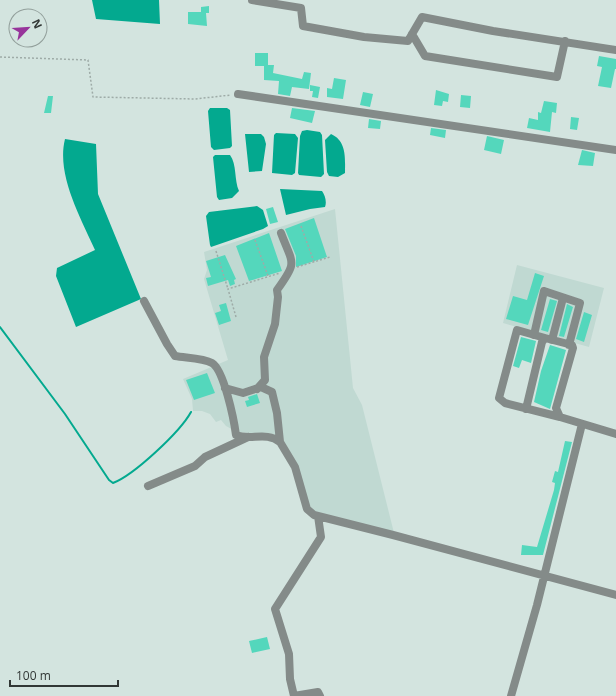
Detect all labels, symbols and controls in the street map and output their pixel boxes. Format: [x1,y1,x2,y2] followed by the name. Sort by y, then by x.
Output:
[8,8,48,48] north arrow
[29,16,46,31] text: N
[10,662,118,688] scale bar
[16,667,51,684] text: 100 m

